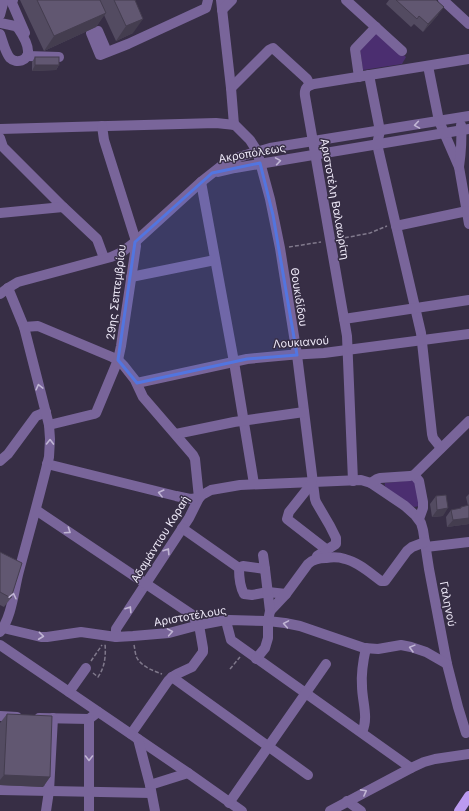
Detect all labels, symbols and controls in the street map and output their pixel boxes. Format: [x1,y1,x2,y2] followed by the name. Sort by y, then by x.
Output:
[414,120,420,129] one-way arrow
[317,137,353,261] street label: Αριστοτέλη Βαλαωρίτη
[217,140,287,166] street label: Ακροπόλεως
[275,157,281,165] one-way arrow
[103,243,129,341] street label: 29ης Σεπτεμβρίου
[287,267,311,327] street label: Θουκιδίδου
[273,333,329,351] street label: Λουκιανού
[35,384,44,391] one-way arrow
[46,439,54,445] one-way arrow
[158,489,164,497] one-way arrow
[128,493,192,585] street label: Αδαμάντιου Κοραή
[64,526,71,534] one-way arrow
[163,548,170,555] one-way arrow
[437,580,459,628] street label: Γαληνού
[9,593,17,599] one-way arrow
[153,603,227,629] street label: Αριστοτέλους
[124,607,131,614] one-way arrow
[283,620,289,628] one-way arrow
[167,629,174,637] one-way arrow
[38,631,45,640] one-way arrow
[408,644,415,652] one-way arrow
[85,755,93,761] one-way arrow
[360,789,367,797] one-way arrow

